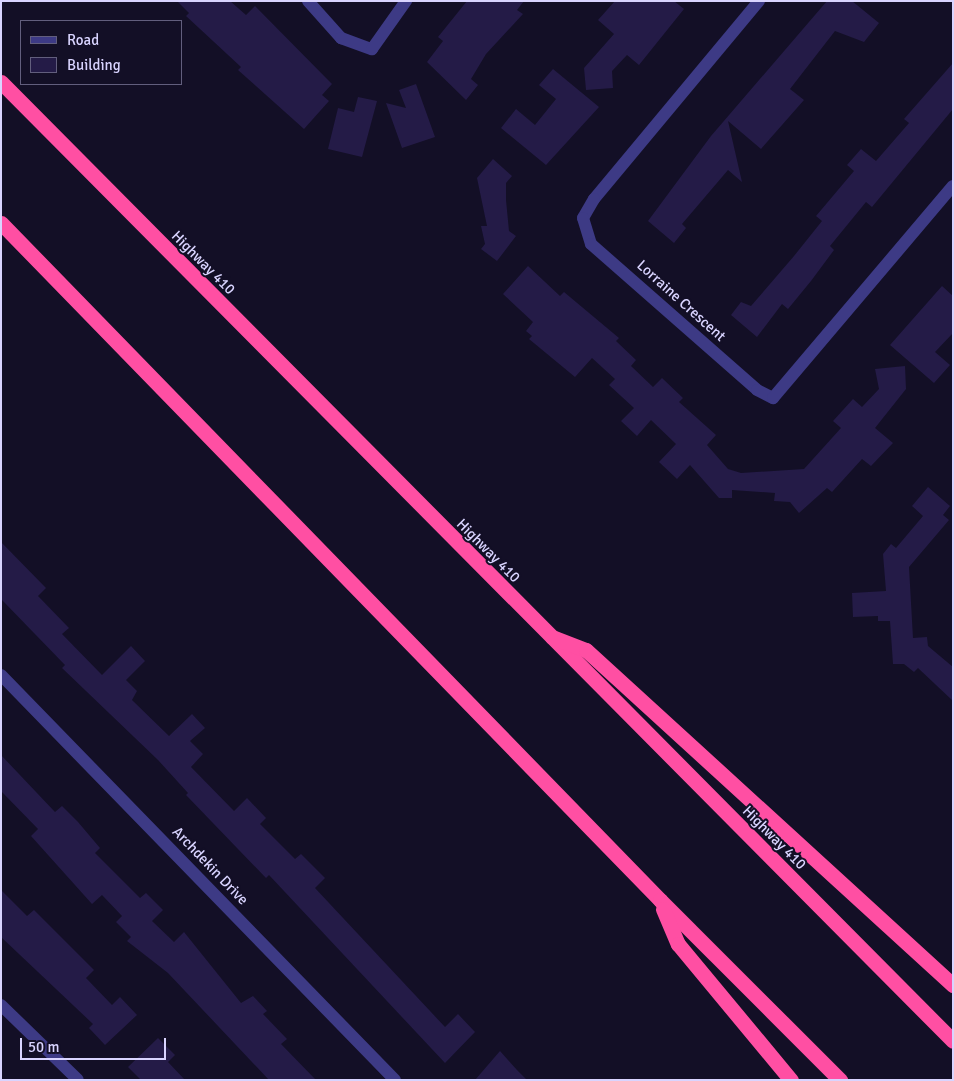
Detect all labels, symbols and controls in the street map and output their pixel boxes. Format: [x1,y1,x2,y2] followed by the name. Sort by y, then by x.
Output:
[20,20,182,85] legend
[67,31,99,49] text: Road
[67,56,121,74] text: Building
[167,227,239,299] street label: Highway 410
[633,256,729,346] street label: Lorraine Crescent
[452,515,524,587] street label: Highway 410
[738,802,810,874] street label: Highway 410
[168,823,252,909] street label: Archdekin Drive
[22,1028,169,1060] scale bar
[28,1038,59,1056] text: 50 m

